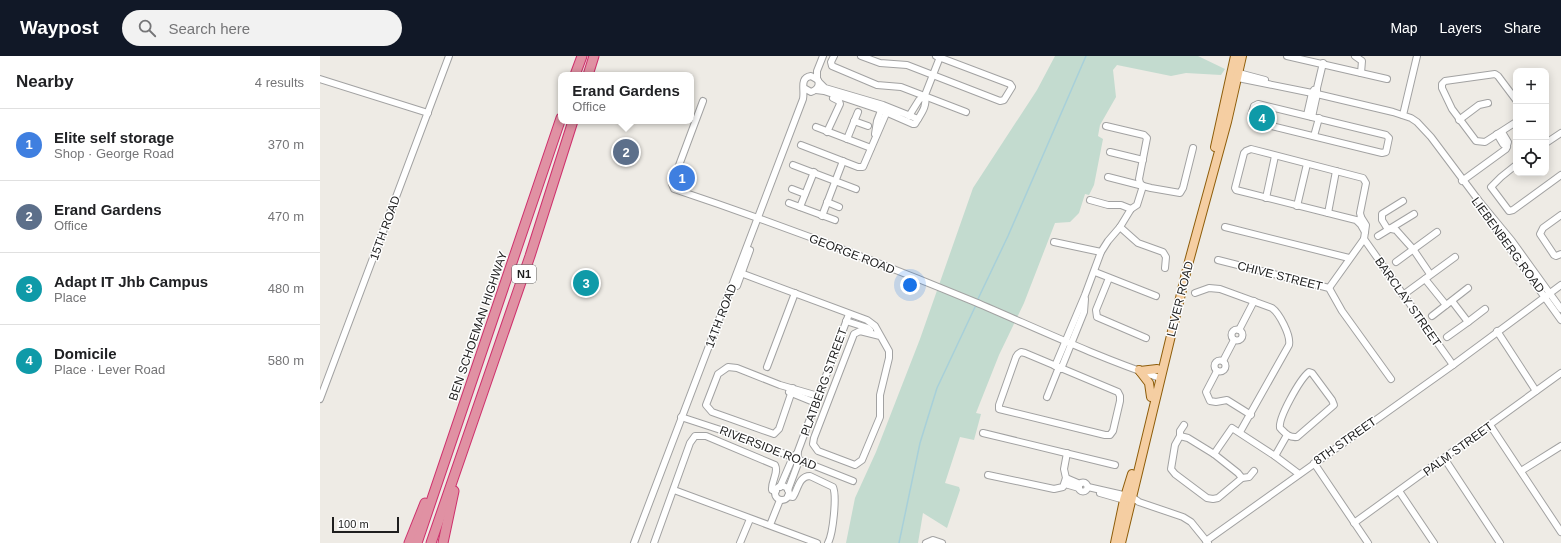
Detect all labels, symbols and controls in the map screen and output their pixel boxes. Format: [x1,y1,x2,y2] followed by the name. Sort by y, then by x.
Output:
[122,10,402,46] search box
[20,17,98,38] text: Waypost
[136,17,158,39] icon: search
[168,20,250,37] text: Search here
[1390,20,1418,36] text: Map
[1440,20,1482,36] text: Layers
[1504,20,1541,36] text: Share
[1513,68,1549,176] map controls
[1513,68,1549,104] button: +
[16,72,74,91] text: Nearby
[558,72,694,124] popup
[255,75,304,90] text: 4 results
[572,82,680,99] text: Erand Gardens
[572,99,606,114] text: Office
[1249,103,1275,133] pin: 4
[1513,104,1549,140] button: −
[54,129,174,146] text: Elite self storage
[25,137,33,152] text: 1
[268,137,304,152] text: 370 m
[613,137,639,167] pin: 2
[1513,140,1549,176] button: locate
[54,146,174,161] text: Shop · George Road
[669,163,695,193] pin: 1
[367,194,403,262] street label: 15TH ROAD
[1469,194,1548,296] street label: LIEBENBERG ROAD
[54,201,162,218] text: Erand Gardens
[25,209,33,224] text: 2
[268,209,304,224] text: 470 m
[54,218,88,233] text: Office
[807,231,897,277] street label: GEORGE ROAD
[446,250,510,402] street label: BEN SCHOEMAN HIGHWAY
[1372,255,1444,350] street label: BARCLAY STREET
[1164,259,1196,338] street label: LEVER ROAD
[1236,259,1325,294] street label: CHIVE STREET
[512,265,536,283] road number: N1
[573,268,599,298] pin: 3
[54,273,208,290] text: Adapt IT Jhb Campus
[900,275,920,295] your location
[25,281,33,296] text: 3
[268,281,304,296] text: 480 m
[702,282,740,350] street label: 14TH ROAD
[54,290,87,305] text: Place
[798,326,850,438] street label: PLATBERG STREET
[54,345,117,362] text: Domicile
[25,353,33,368] text: 4
[268,353,304,368] text: 580 m
[54,362,165,377] text: Place · Lever Road
[1311,414,1380,468] street label: 8TH STREET
[1421,419,1496,479] street label: PALM STREET
[718,423,819,473] street label: RIVERSIDE ROAD
[332,515,399,534] scale bar
[338,518,369,530] text: 100 m

